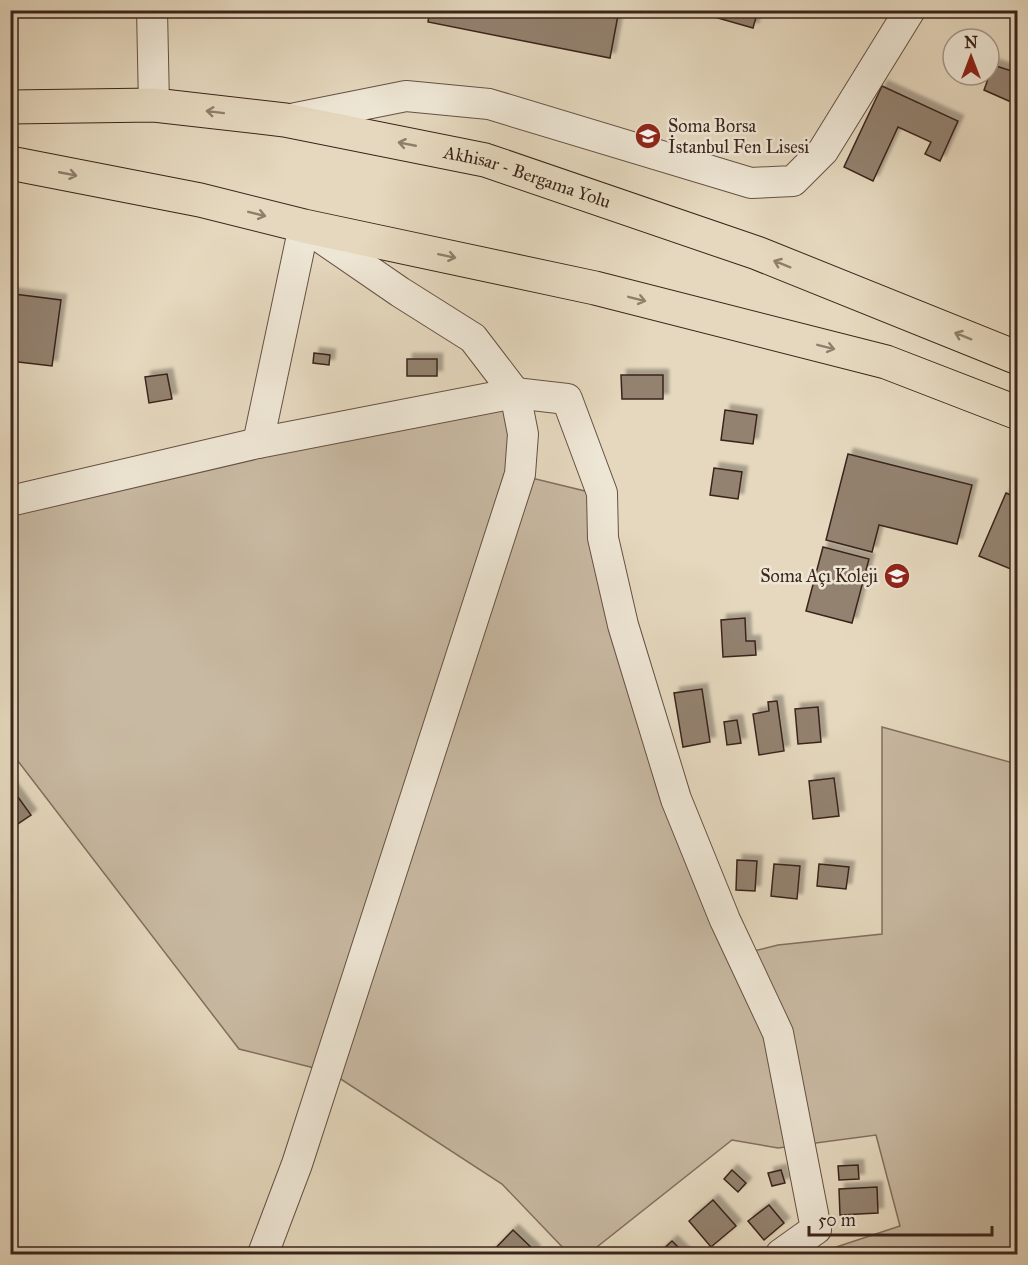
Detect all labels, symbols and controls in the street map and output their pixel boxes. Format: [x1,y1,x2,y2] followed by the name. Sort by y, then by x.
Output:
[941,27,1001,87] north arrow
[964,33,978,52] text: N
[206,106,226,117] one-way arrow
[668,115,809,158] place label: Soma Borsa İstanbul Fen Lisesi
[633,121,663,151] school or university icon: Soma Borsa İstanbul Fen Lisesi
[398,138,418,149] one-way arrow
[441,141,614,213] street label: Akhisar - Bergama Yolu
[58,169,77,180] one-way arrow
[247,209,266,221] one-way arrow
[437,251,456,262] one-way arrow
[773,257,792,268] one-way arrow
[627,293,646,305] one-way arrow
[955,329,973,340] one-way arrow
[816,342,835,353] one-way arrow
[882,561,912,591] school or university icon: Soma Açı Koleji
[760,565,878,587] place label: Soma Açı Koleji
[809,1199,992,1237] scale bar
[818,1209,856,1231] text: 50 m

